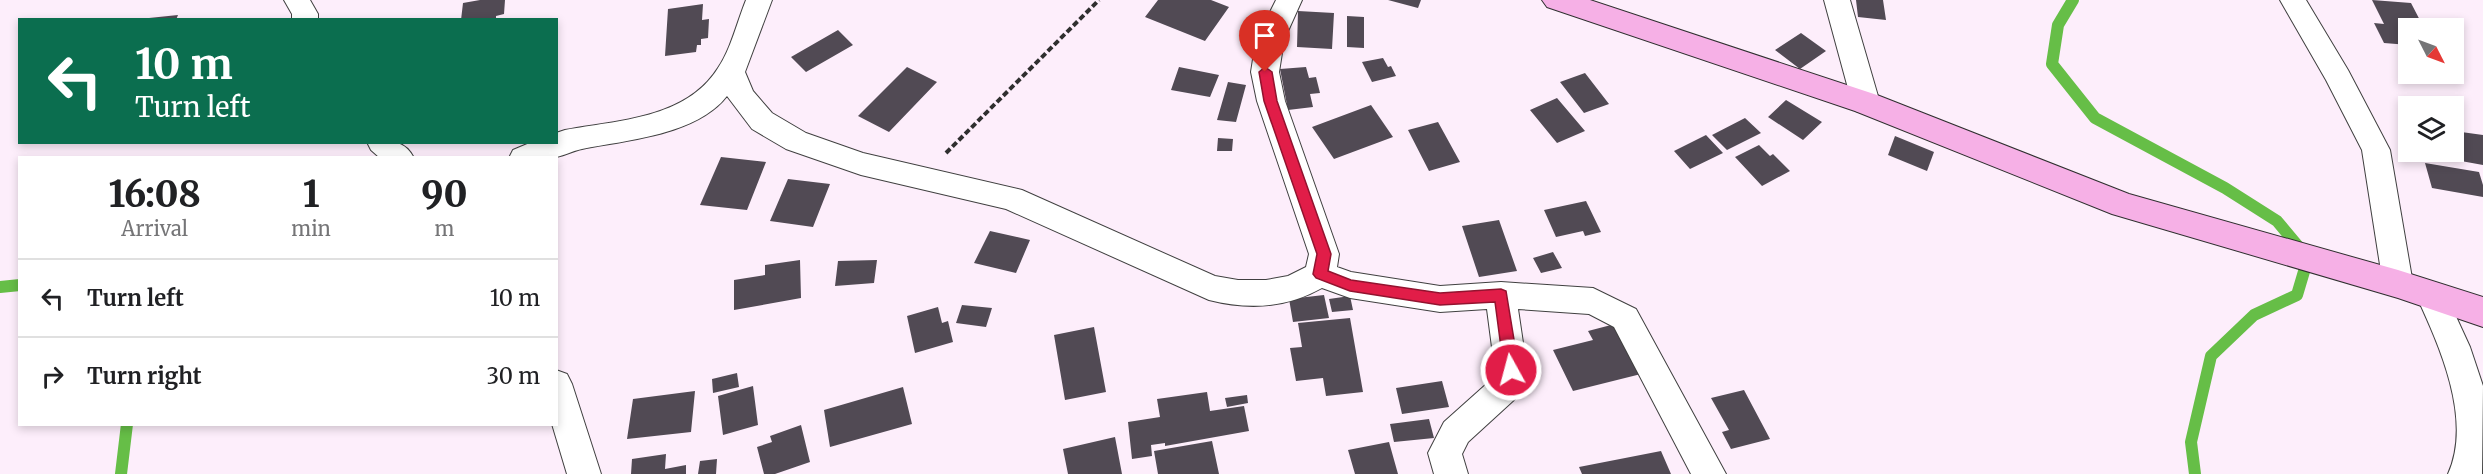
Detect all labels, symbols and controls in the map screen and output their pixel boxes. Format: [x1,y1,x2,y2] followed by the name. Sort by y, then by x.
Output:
[1239,10,1290,72] pin
[2398,18,2464,84] north arrow
[2398,18,2464,162] map controls
[1248,19,1281,52] icon: arrive
[135,38,233,90] text: 10 m
[36,42,114,120] icon: left
[135,90,250,124] text: Turn left
[2398,96,2464,162] button: layers
[108,172,201,217] text: 16:08
[303,172,319,217] text: 1
[421,172,468,217] text: 90
[121,216,188,241] text: Arrival
[291,216,331,241] text: min
[434,216,454,241] text: m
[36,282,69,315] icon: left
[87,284,184,312] text: Turn left
[490,284,540,312] text: 10 m
[1479,338,1543,402] position arrow
[36,360,69,393] icon: right
[87,362,201,390] text: Turn right
[486,362,540,390] text: 30 m

